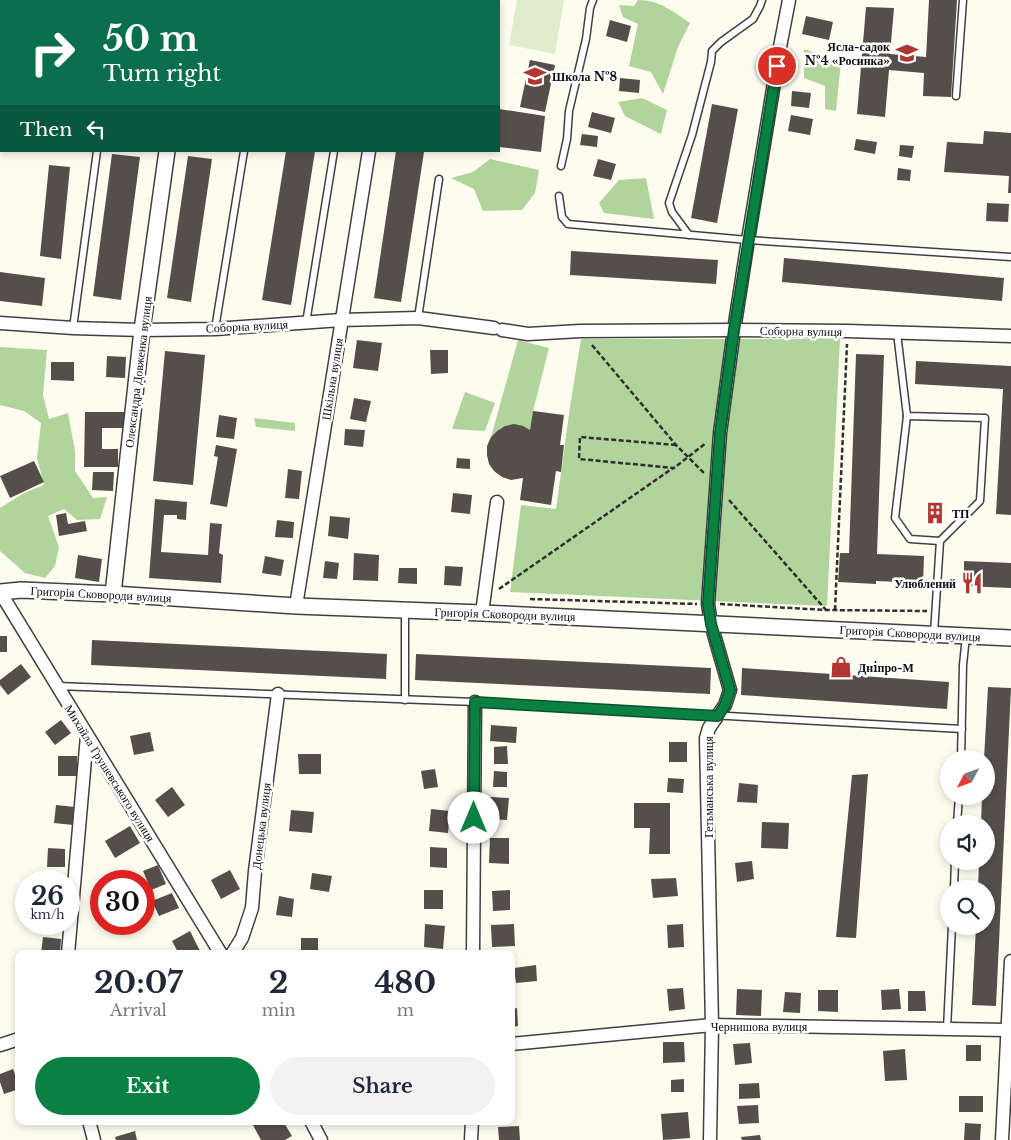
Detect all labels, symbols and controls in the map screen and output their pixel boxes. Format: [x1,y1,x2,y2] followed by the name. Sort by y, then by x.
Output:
[103,17,198,60] text: 50 m
[20,20,85,85] icon: right
[805,39,890,68] place label: Ясла-садок №4 «Росинка»
[894,40,920,66] school or university icon: Ясла-садок №4 «Росинка»
[756,45,798,87] pin
[763,52,791,80] icon: arrive
[103,60,221,87] text: Turn right
[522,63,548,89] school or university icon: Школа №8
[552,69,618,84] place label: Школа №8
[82,115,110,143] icon: left
[20,118,72,141] text: Then
[121,295,155,449] street label: Олександра Довженка вулиця
[205,316,289,336] street label: Соборна вулиця
[760,323,843,339] street label: Соборна вулиця
[318,336,346,421] street label: Шкільна вулиця
[922,500,948,526] building icon: ТП
[952,506,970,521] place label: ТП
[959,570,985,596] restaurant icon: Улюблений
[894,576,956,591] place label: Улюблений
[30,583,172,605] street label: Григорія Сковороди вулиця
[434,604,576,624] street label: Григорія Сковороди вулиця
[839,622,981,644] street label: Григорія Сковороди вулиця
[828,654,854,680] shop icon: Днiпро-М
[858,660,914,675] place label: Днiпро-М
[62,702,159,845] street label: Михайла Грушевського вулиця
[701,736,716,838] street label: Гетьманська вулиця
[940,750,995,805] north arrow
[940,750,995,935] map controls
[248,781,274,870] street label: Донецька вулиця
[447,791,499,843] position arrow
[940,815,995,870] button: sound
[90,870,155,935] speed limit sign: 30
[940,880,995,935] button: search
[31,881,64,912] text: 26
[30,907,65,922] text: km/h
[94,964,183,1001] text: 20:07
[269,964,288,1001] text: 2
[374,964,436,1001] text: 480
[110,1000,167,1020] text: Arrival
[262,1000,295,1020] text: min
[397,1000,414,1020] text: m
[711,1019,808,1034] street label: Чернишова вулиця
[35,1057,260,1115] button: Exit
[270,1057,495,1115] button: Share

